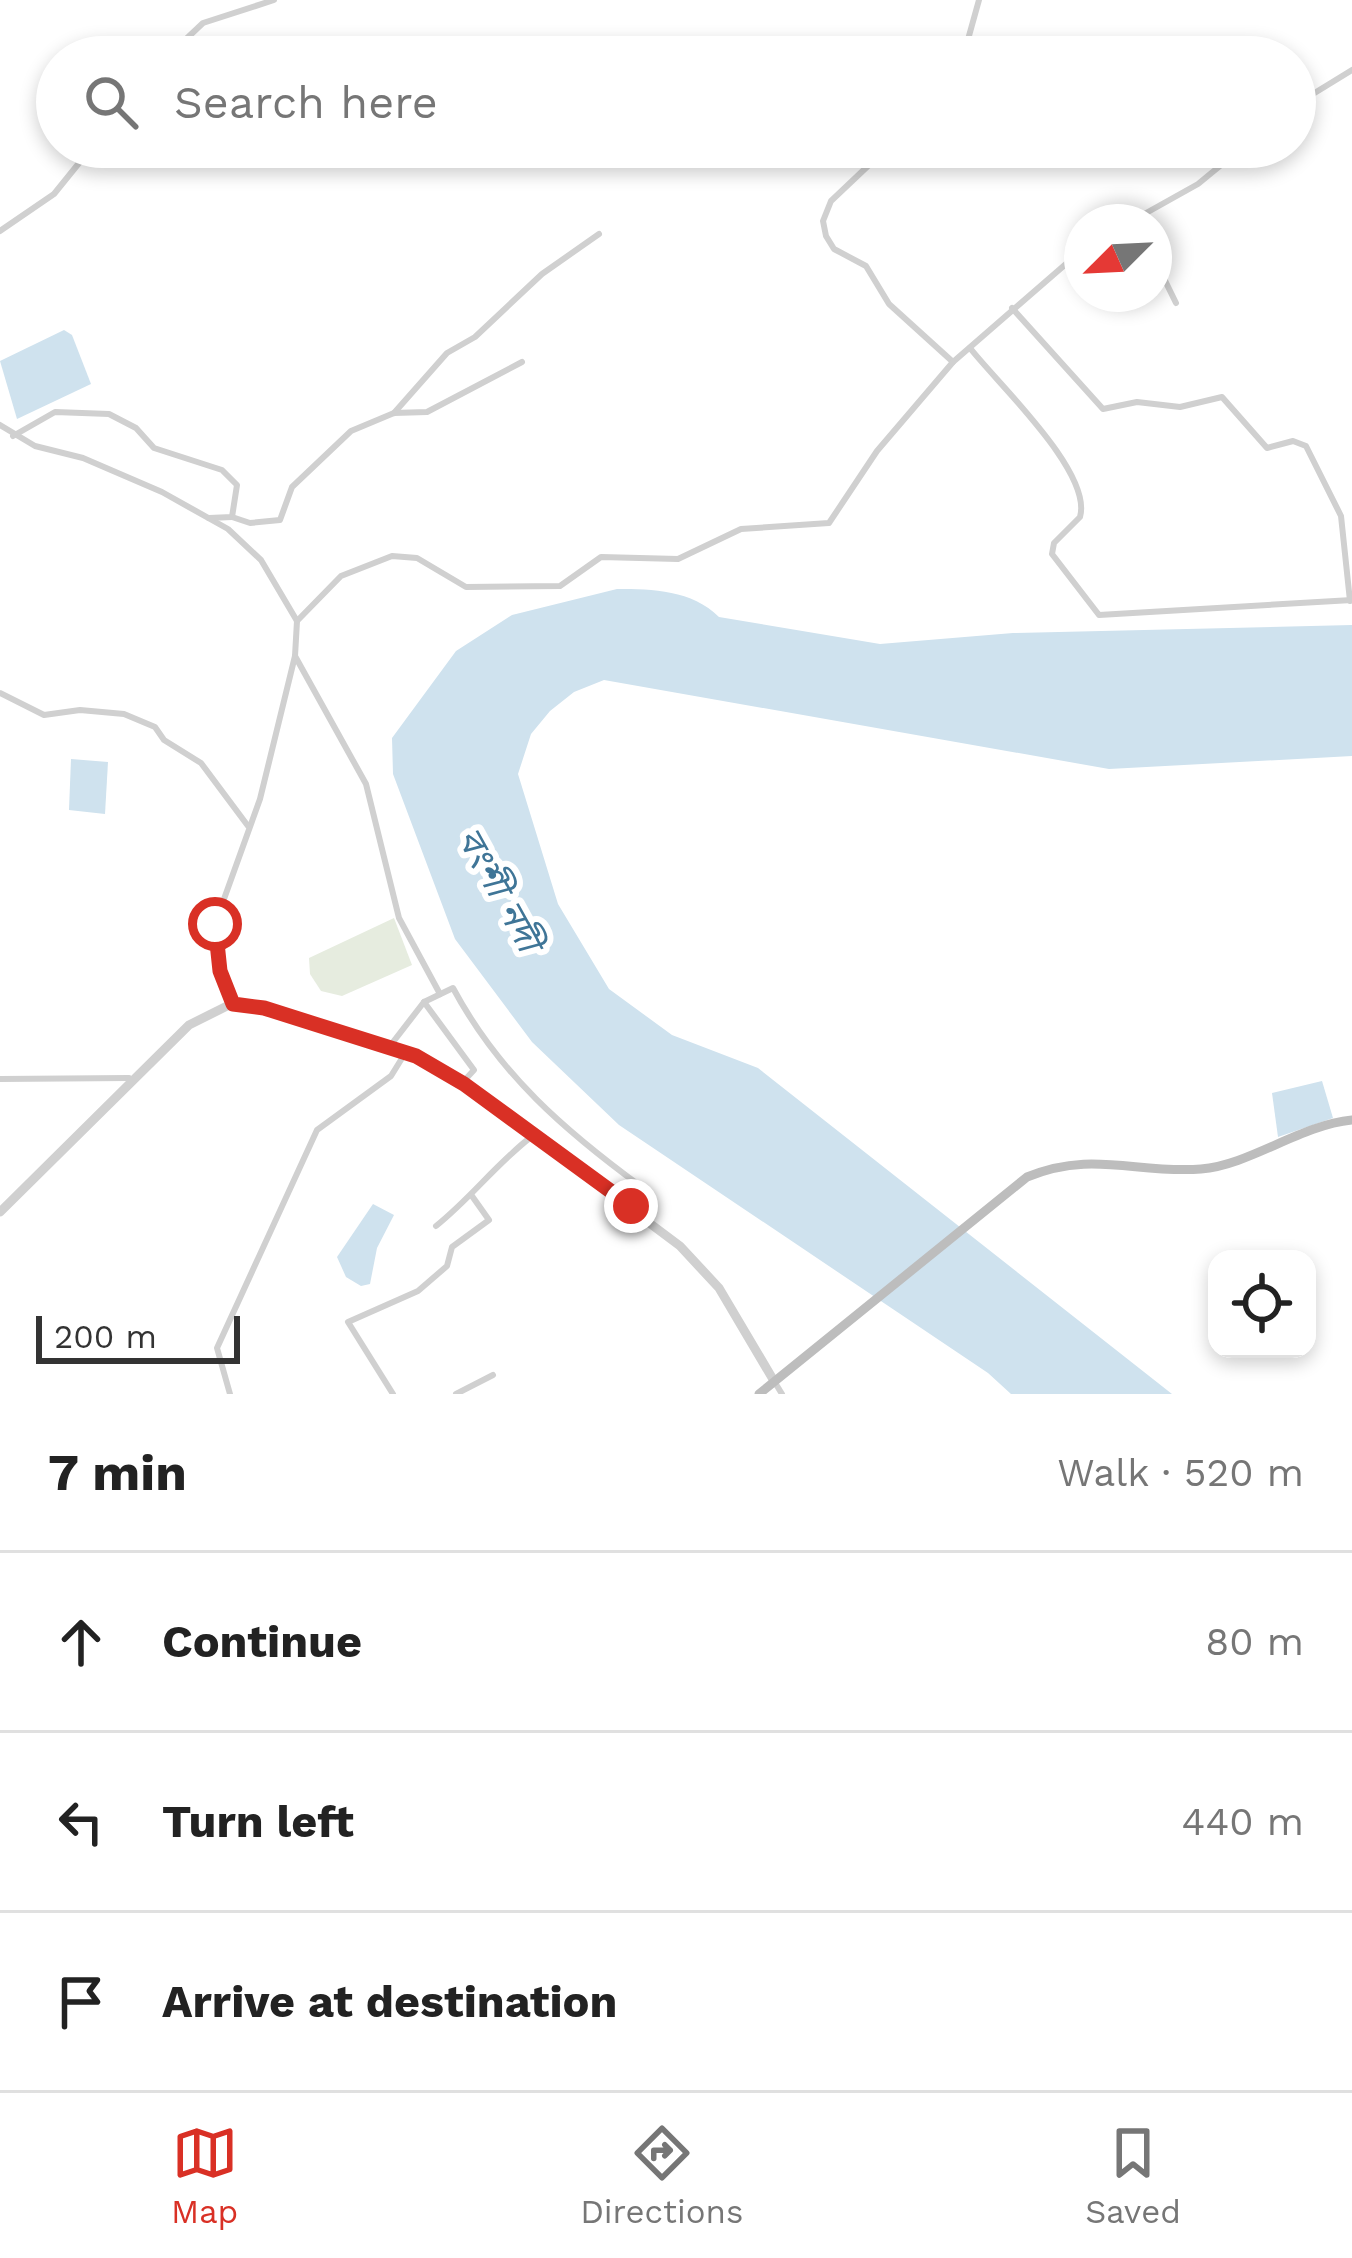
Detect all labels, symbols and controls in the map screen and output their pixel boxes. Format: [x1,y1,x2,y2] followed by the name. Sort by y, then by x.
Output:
[36,36,1316,168] search box
[78,69,144,135] icon: search
[174,76,438,129] text: Search here
[1064,204,1172,312] north arrow
[448,820,553,964] water label: বংশী নদী
[188,897,242,951] route start
[604,1179,658,1233] route end
[1208,1250,1316,1358] map controls
[1208,1250,1316,1358] button: locate
[36,1310,240,1363] scale bar
[54,1317,157,1356] text: 200 m
[48,1443,187,1502] text: 7 min
[1057,1450,1304,1495] text: Walk · 520 m
[48,1609,114,1675] icon: ahead
[162,1615,362,1668] text: Continue
[1205,1619,1304,1664] text: 80 m
[48,1789,114,1855] icon: left
[162,1795,354,1848] text: Turn left
[1182,1799,1304,1844] text: 440 m
[48,1969,114,2035] icon: arrive
[162,1975,617,2028] text: Arrive at destination
[171,2120,238,2231] tab: Map
[580,2120,743,2231] tab: Directions
[1085,2120,1181,2231] tab: Saved

